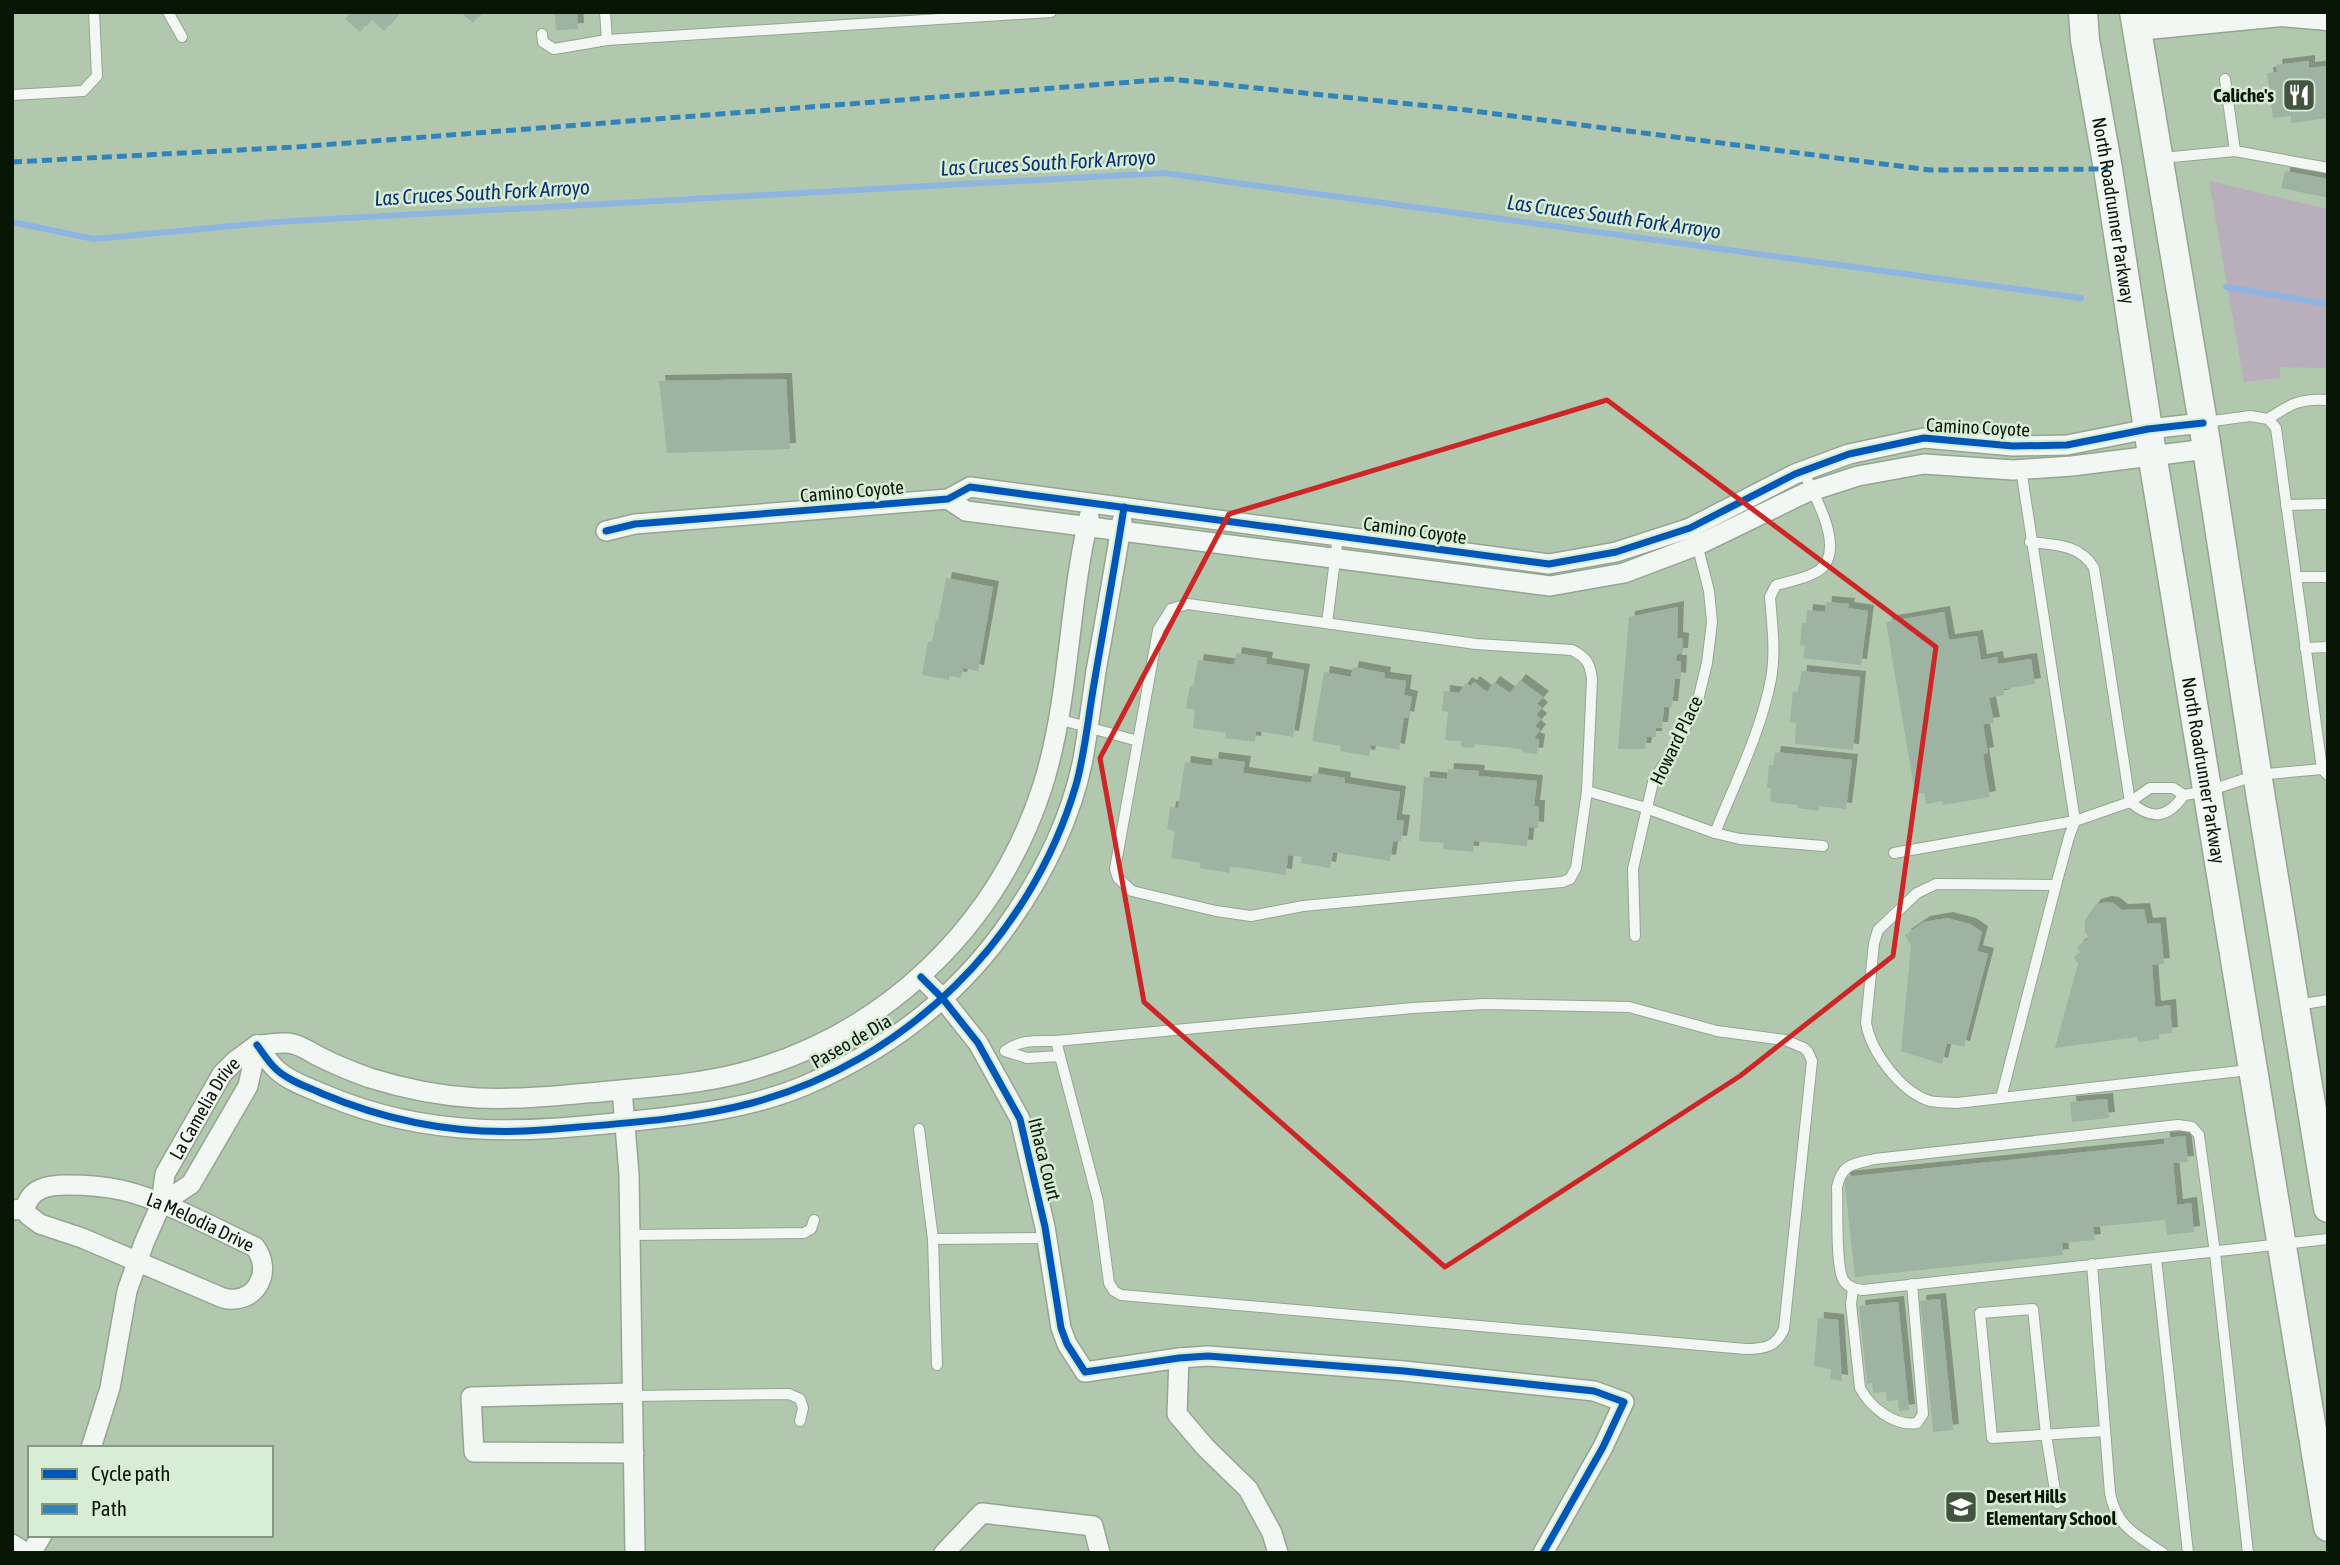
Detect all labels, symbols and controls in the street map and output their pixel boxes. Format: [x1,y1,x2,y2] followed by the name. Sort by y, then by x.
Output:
[2280,76,2318,114] restaurant icon: Caliche's
[2213,84,2274,106] place label: Caliche's
[2088,115,2140,306] street label: North Roadrunner Parkway
[940,144,1156,180] water label: Las Cruces South Fork Arroyo
[374,174,590,210] water label: Las Cruces South Fork Arroyo
[1506,189,1723,243] water label: Las Cruces South Fork Arroyo
[1926,413,2030,441] street label: Camino Coyote
[799,476,905,506] street label: Camino Coyote
[1362,512,1468,548] street label: Camino Coyote
[2178,675,2230,865] street label: North Roadrunner Parkway
[1645,692,1707,788] street label: Howard Place
[807,1009,895,1073] street label: Paseo de Dia
[165,1052,244,1163] street label: La Camelia Drive
[1024,1115,1066,1203] street label: Ithaca Court
[144,1188,258,1256] street label: La Melodia Drive
[28,1446,273,1537] legend
[91,1461,170,1485] text: Cycle path
[1986,1485,2118,1529] place label: Desert Hills Elementary School
[1942,1488,1980,1526] school or university icon: Desert Hills Elementary School
[91,1496,127,1520] text: Path

